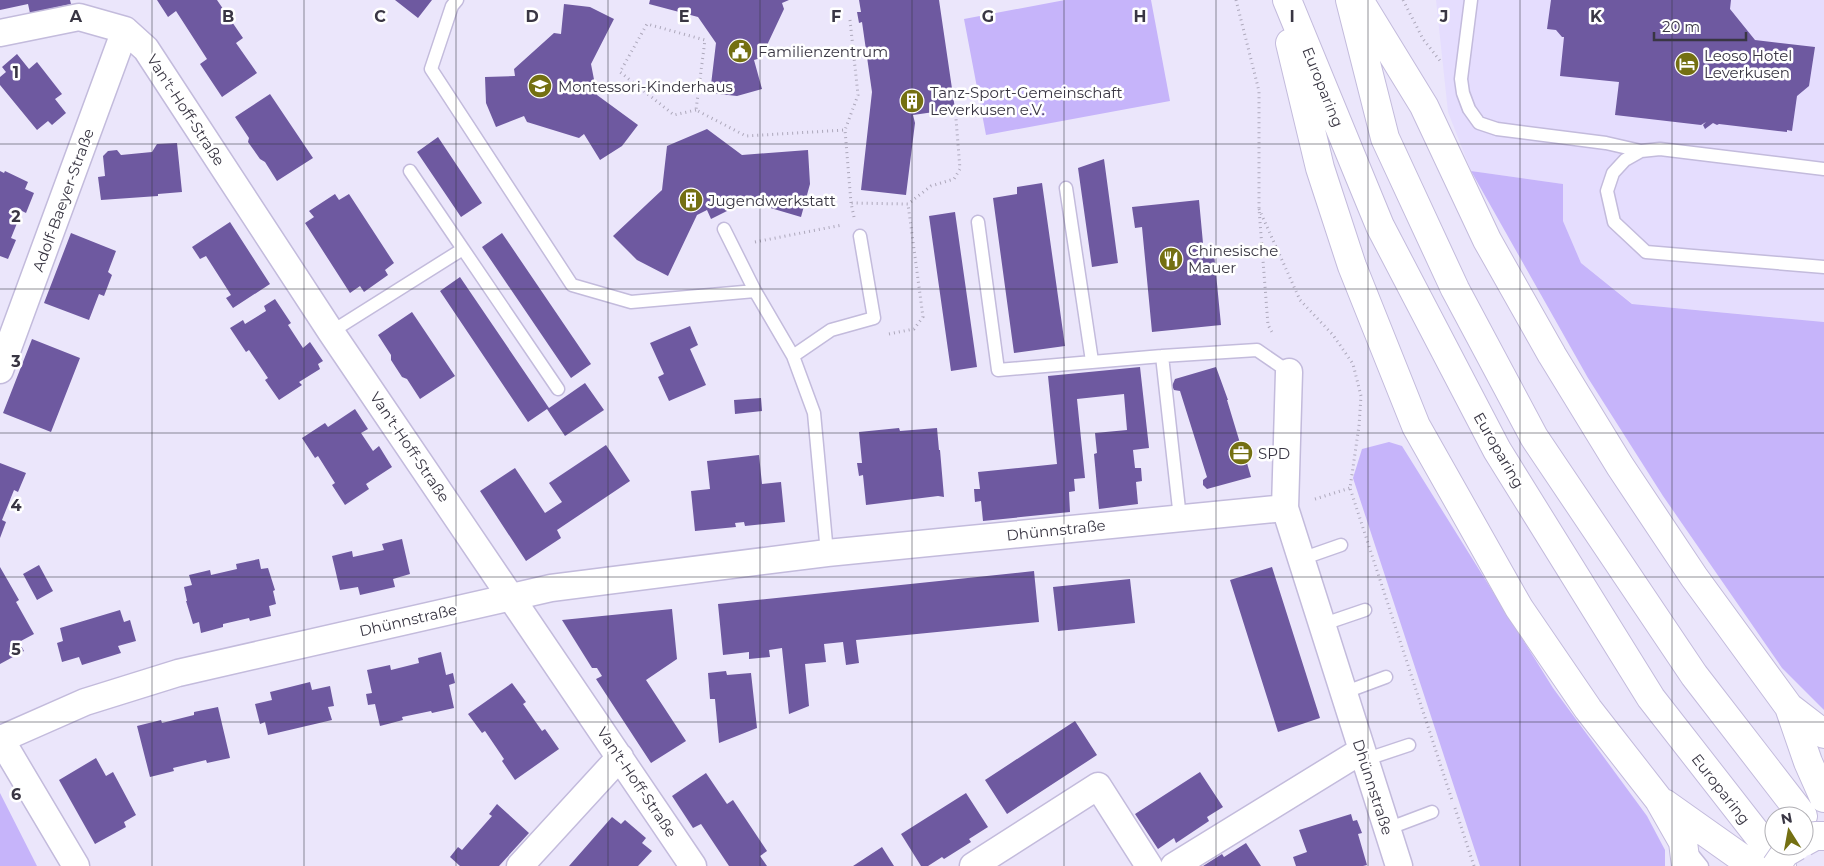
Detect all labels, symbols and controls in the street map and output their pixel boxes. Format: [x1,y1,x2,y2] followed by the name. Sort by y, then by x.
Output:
[69,7,83,26] text: A
[222,7,234,26] text: B
[374,7,386,26] text: C
[525,7,539,26] text: D
[679,7,689,26] text: E
[831,7,841,26] text: F
[982,7,994,26] text: G
[1134,7,1146,26] text: H
[1289,7,1295,26] text: I
[1439,7,1448,26] text: J
[1590,7,1603,26] text: K
[1654,10,1746,42] scale bar
[1662,17,1700,36] text: 20 m
[727,38,753,64] public building icon: Familienzentrum
[758,42,888,61] place label: Familienzentrum
[1298,44,1348,130] street label: Europaring
[1704,46,1792,82] place label: Leoso Hotel Leverkusen
[143,51,229,169] street label: Van't-Hoff-Straße
[1674,51,1700,77] hotel icon: Leoso Hotel Leverkusen
[13,63,19,82] text: 1
[527,73,553,99] school or university icon: Montessori-Kinderhaus
[558,77,733,96] place label: Montessori-Kinderhaus
[930,83,1123,119] place label: Tanz-Sport-Gemeinschaft Leverkusen e.V.
[899,88,925,114] building icon: Tanz-Sport-Gemeinschaft Leverkusen e.V.
[28,126,98,274] street label: Adolf-Baeyer-Straße
[678,187,704,213] building icon: Jugendwerkstatt
[707,191,836,210] place label: Jugendwerkstatt
[11,207,21,226] text: 2
[1188,241,1278,277] place label: Chinesische Mauer
[1158,246,1184,272] restaurant icon: Chinesische Mauer
[10,352,21,371] text: 3
[366,388,454,506] street label: Van't-Hoff-Straße
[1470,409,1528,491] street label: Europaring
[1228,440,1254,466] office icon: SPD
[1258,444,1290,463] place label: SPD
[10,496,22,515] text: 4
[1005,515,1107,545] street label: Dhünnstraße
[357,600,459,640] street label: Dhünnstraße
[11,640,21,659] text: 5
[593,723,681,841] street label: Van't-Hoff-Straße
[1349,737,1397,837] street label: Dhünnstraße
[1687,750,1755,828] street label: Europaring
[11,785,21,804] text: 6
[1764,806,1814,856] north arrow
[1779,808,1794,828] text: N

